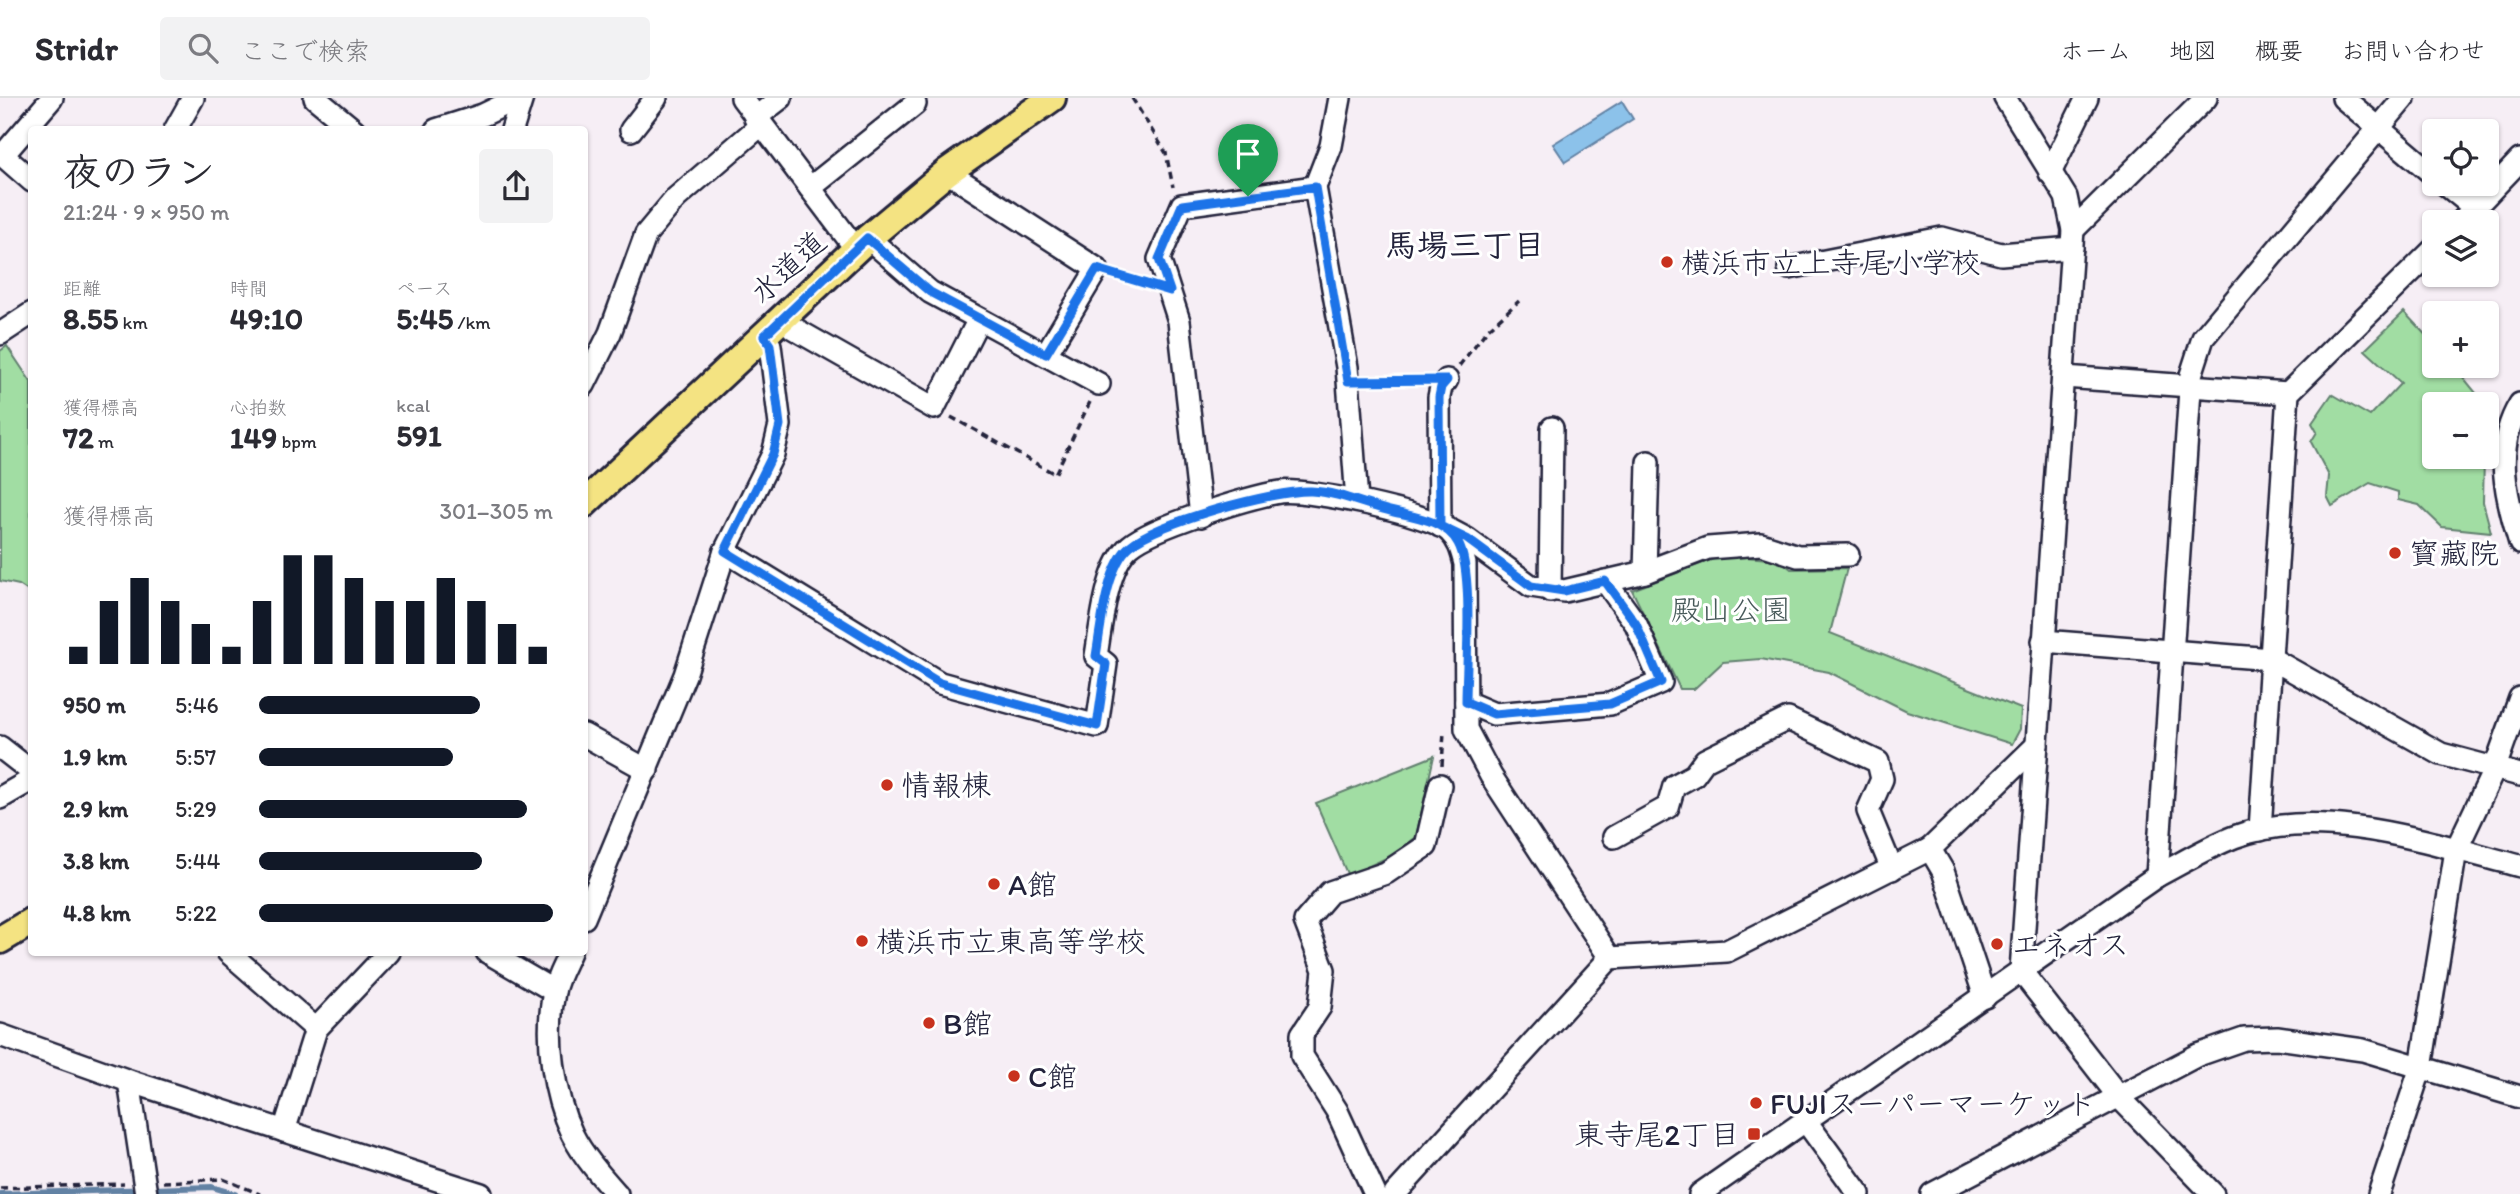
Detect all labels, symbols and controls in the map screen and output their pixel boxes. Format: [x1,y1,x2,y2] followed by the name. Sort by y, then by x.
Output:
[160,17,650,80] search box
[35,29,118,68] text: Stridr
[184,29,222,67] icon: search
[240,35,370,67] text: ここで検索
[2060,36,2131,65] text: ホーム
[2169,36,2217,65] text: 地図
[2255,36,2303,65] text: 概要
[2341,36,2485,65] text: お問い合わせ
[2422,119,2499,469] map controls
[2422,119,2499,196] button: locate
[1218,124,1278,196] pin
[1229,135,1267,173] icon: arrive
[63,149,215,195] text: 夜のラン
[479,149,553,223] button: share
[63,198,230,226] text: 21:24 · 9 × 950 m
[2422,210,2499,287] button: layers
[742,223,834,311] street label: 水道道
[1385,226,1545,264] district label: 馬場三丁目
[1681,244,1981,281] place label: 横浜市立上寺尾小学校
[1659,254,1675,270] marker: 横浜市立上寺尾小学校
[63,277,101,300] text: 距離
[230,277,268,300] text: 時間
[396,277,452,300] text: ペース
[63,300,118,337] text: 8.55
[230,300,303,337] text: 49:10
[396,300,453,337] text: 5:45
[2422,301,2499,378] button: +
[118,311,148,334] text: km
[453,311,491,334] text: /km
[2422,392,2499,469] button: −
[396,394,430,417] text: kcal
[63,396,139,419] text: 獲得標高
[230,396,287,419] text: 心拍数
[396,417,442,454] text: 591
[63,419,94,456] text: 72
[230,419,277,456] text: 149
[94,430,114,453] text: m
[277,430,317,453] text: bpm
[439,497,553,525] text: 301–305 m
[63,502,155,530] text: 獲得標高
[2409,535,2499,572] place label: 寳藏院
[2387,545,2403,561] marker: 寳藏院
[1671,591,1791,628] park label: 殿山公園
[63,691,126,719] text: 950 m
[175,691,219,719] text: 5:46
[63,743,127,771] text: 1.9 km
[175,743,216,771] text: 5:57
[901,767,991,804] place label: 情報棟
[879,777,895,793] marker: 情報棟
[63,795,128,823] text: 2.9 km
[175,795,217,823] text: 5:29
[63,847,129,875] text: 3.8 km
[175,847,220,875] text: 5:44
[1008,866,1057,903] place label: A館
[986,876,1002,892] marker: A館
[63,899,131,927] text: 4.8 km
[175,899,217,927] text: 5:22
[876,923,1146,960] place label: 横浜市立東高等学校
[2011,926,2129,963] place label: エネオス
[854,933,870,949] marker: 横浜市立東高等学校
[1989,936,2005,952] marker: エネオス
[943,1005,992,1042] place label: B館
[921,1015,937,1031] marker: B館
[1028,1058,1077,1095] place label: C館
[1006,1068,1022,1084] marker: C館
[1770,1085,2096,1122] place label: FUJIスーパーマーケット
[1748,1095,1764,1111] marker: FUJIスーパーマーケット
[1574,1116,1740,1153] place label: 東寺尾2丁目
[1746,1126,1762,1142] marker: 東寺尾2丁目

